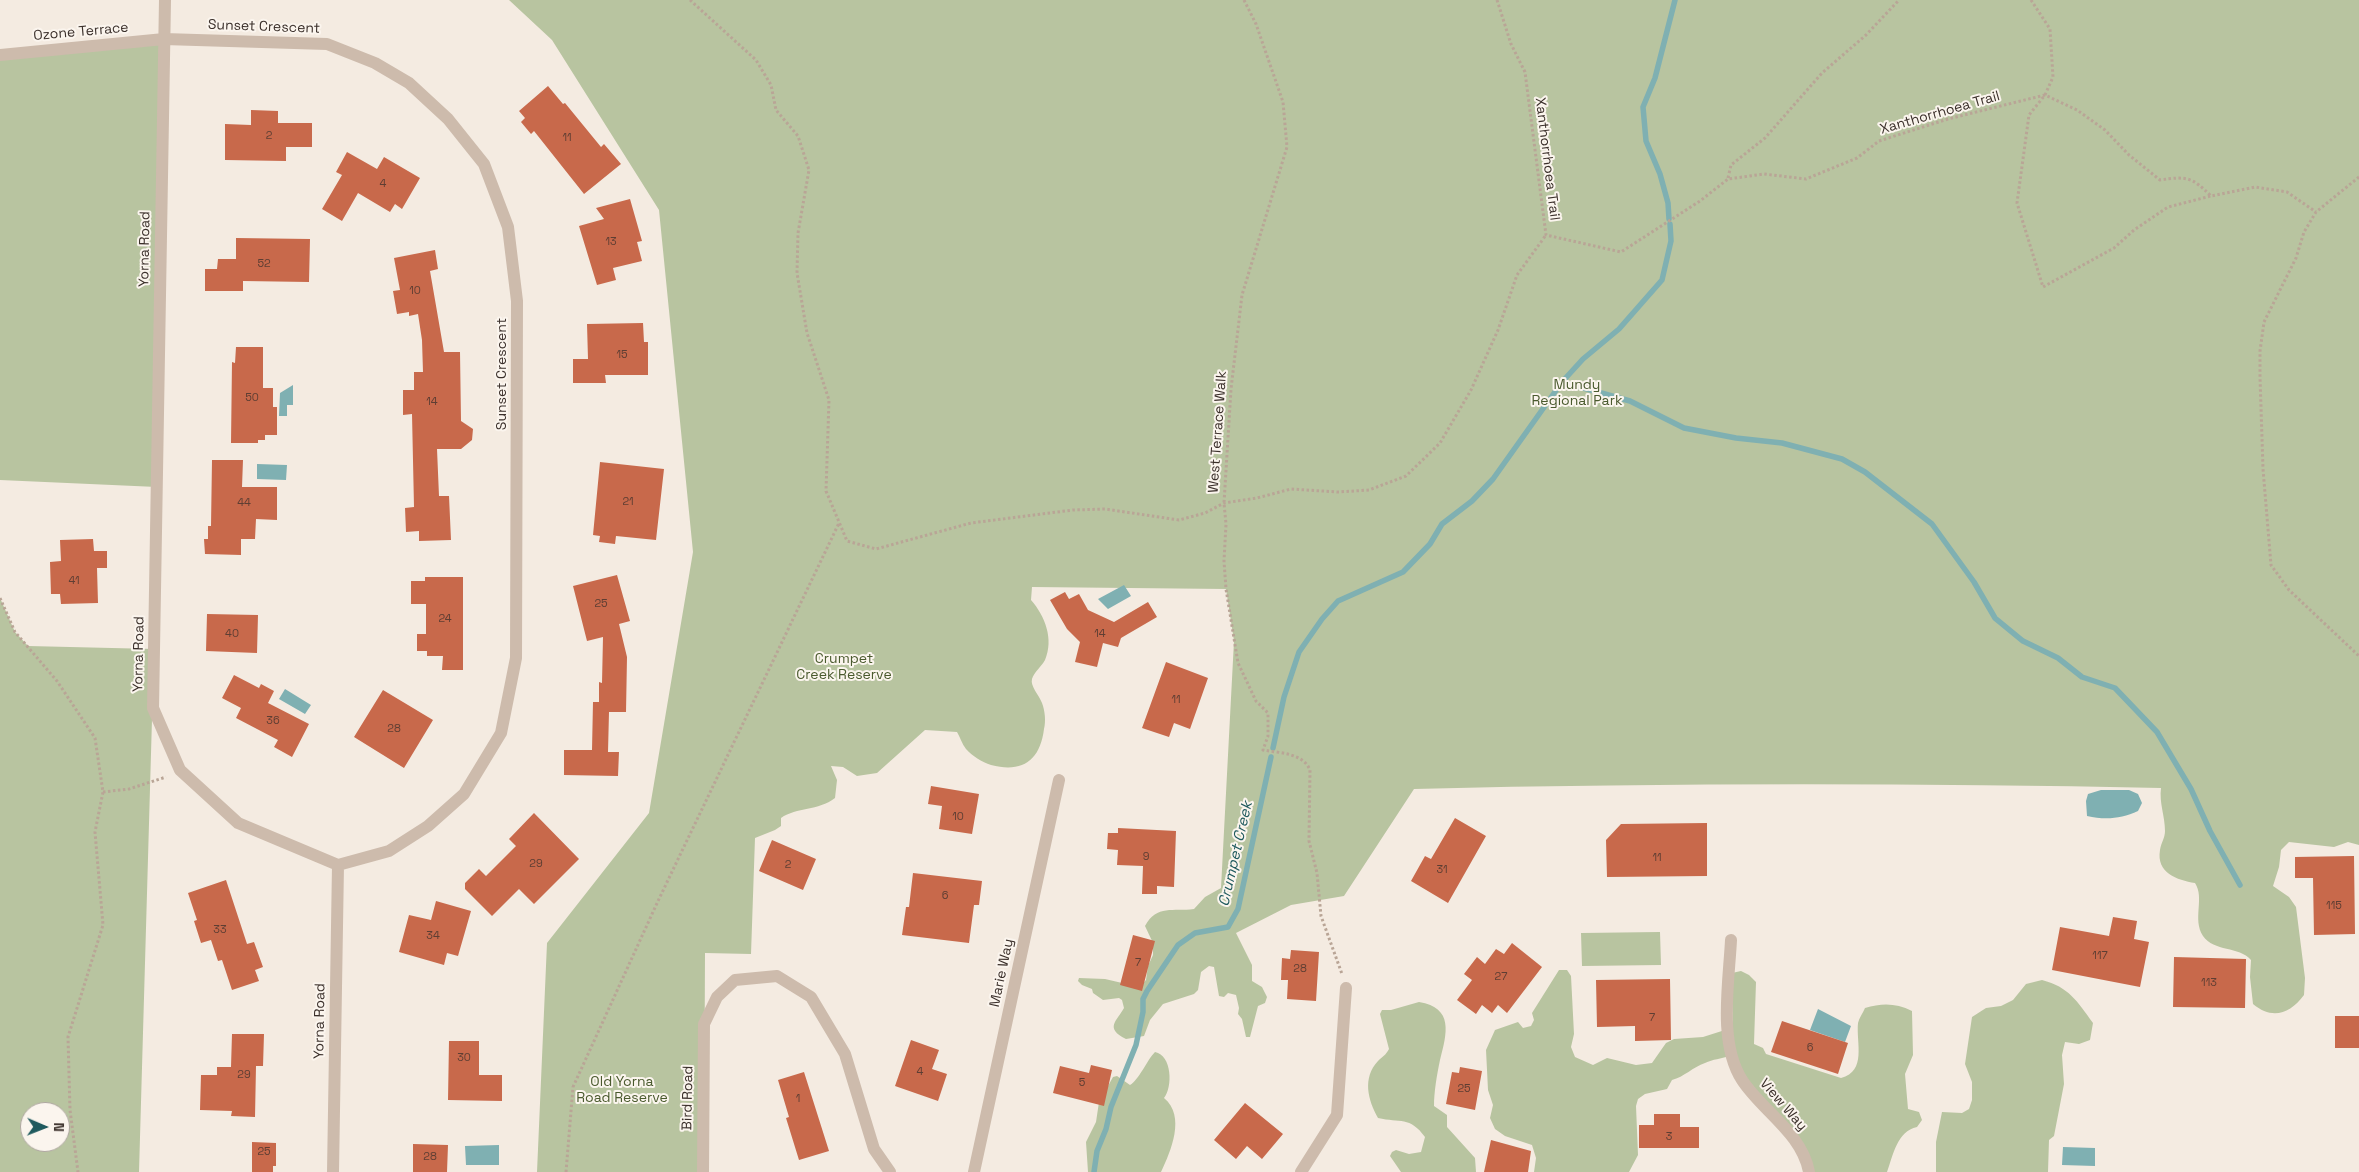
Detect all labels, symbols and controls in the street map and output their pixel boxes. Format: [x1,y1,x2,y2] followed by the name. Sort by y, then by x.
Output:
[208,17,320,37] street label: Sunset Crescent
[33,19,129,45] street label: Ozone Terrace
[1878,88,2002,138] street label: Xanthorrhoea Trail
[1531,97,1563,221] street label: Xanthorrhoea Trail
[266,129,272,143] house number: 2
[562,131,572,145] house number: 11
[380,177,386,191] house number: 4
[136,211,154,287] street label: Yorna Road
[605,235,617,249] house number: 13
[257,257,271,271] house number: 52
[409,284,421,298] house number: 10
[494,318,510,430] street label: Sunset Crescent
[616,348,628,362] house number: 15
[1205,370,1231,494] street label: West Terrace Walk
[1532,377,1622,410] park label: Mundy Regional Park
[245,391,259,405] house number: 50
[426,395,438,409] house number: 14
[622,495,634,509] house number: 21
[237,496,251,510] house number: 44
[68,574,80,588] house number: 41
[594,597,608,611] house number: 25
[438,612,452,626] house number: 24
[130,616,148,692] street label: Yorna Road
[225,627,239,641] house number: 40
[1094,627,1106,641] house number: 14
[796,651,892,684] park label: Crumpet Creek Reserve
[1171,693,1181,707] house number: 11
[266,714,280,728] house number: 36
[387,722,401,736] house number: 28
[1215,800,1257,908] water label: Crumpet Creek
[952,810,964,824] house number: 10
[1143,850,1149,864] house number: 9
[1652,851,1662,865] house number: 11
[529,857,543,871] house number: 29
[785,858,791,872] house number: 2
[1436,863,1448,877] house number: 31
[942,889,948,903] house number: 6
[2326,899,2342,913] house number: 115
[213,923,227,937] house number: 33
[426,929,440,943] house number: 34
[987,937,1017,1009] street label: Marie Way
[2092,949,2108,963] house number: 117
[1135,956,1141,970] house number: 7
[1293,962,1307,976] house number: 28
[1495,970,1507,984] house number: 27
[2201,976,2217,990] house number: 113
[311,983,329,1059] street label: Yorna Road
[1649,1011,1655,1025] house number: 7
[1807,1041,1813,1055] house number: 6
[457,1051,471,1065] house number: 30
[917,1065,923,1079] house number: 4
[679,1066,697,1130] street label: Bird Road
[237,1068,251,1082] house number: 29
[576,1074,668,1106] park label: Old Yorna Road Reserve
[1756,1075,1810,1135] street label: View Way
[1079,1076,1085,1090] house number: 5
[1457,1082,1471,1096] house number: 25
[796,1092,800,1106] house number: 1
[20,1102,70,1152] north arrow
[50,1122,68,1132] text: N
[1666,1130,1672,1144] house number: 3
[257,1145,271,1159] house number: 25
[423,1150,437,1164] house number: 28

